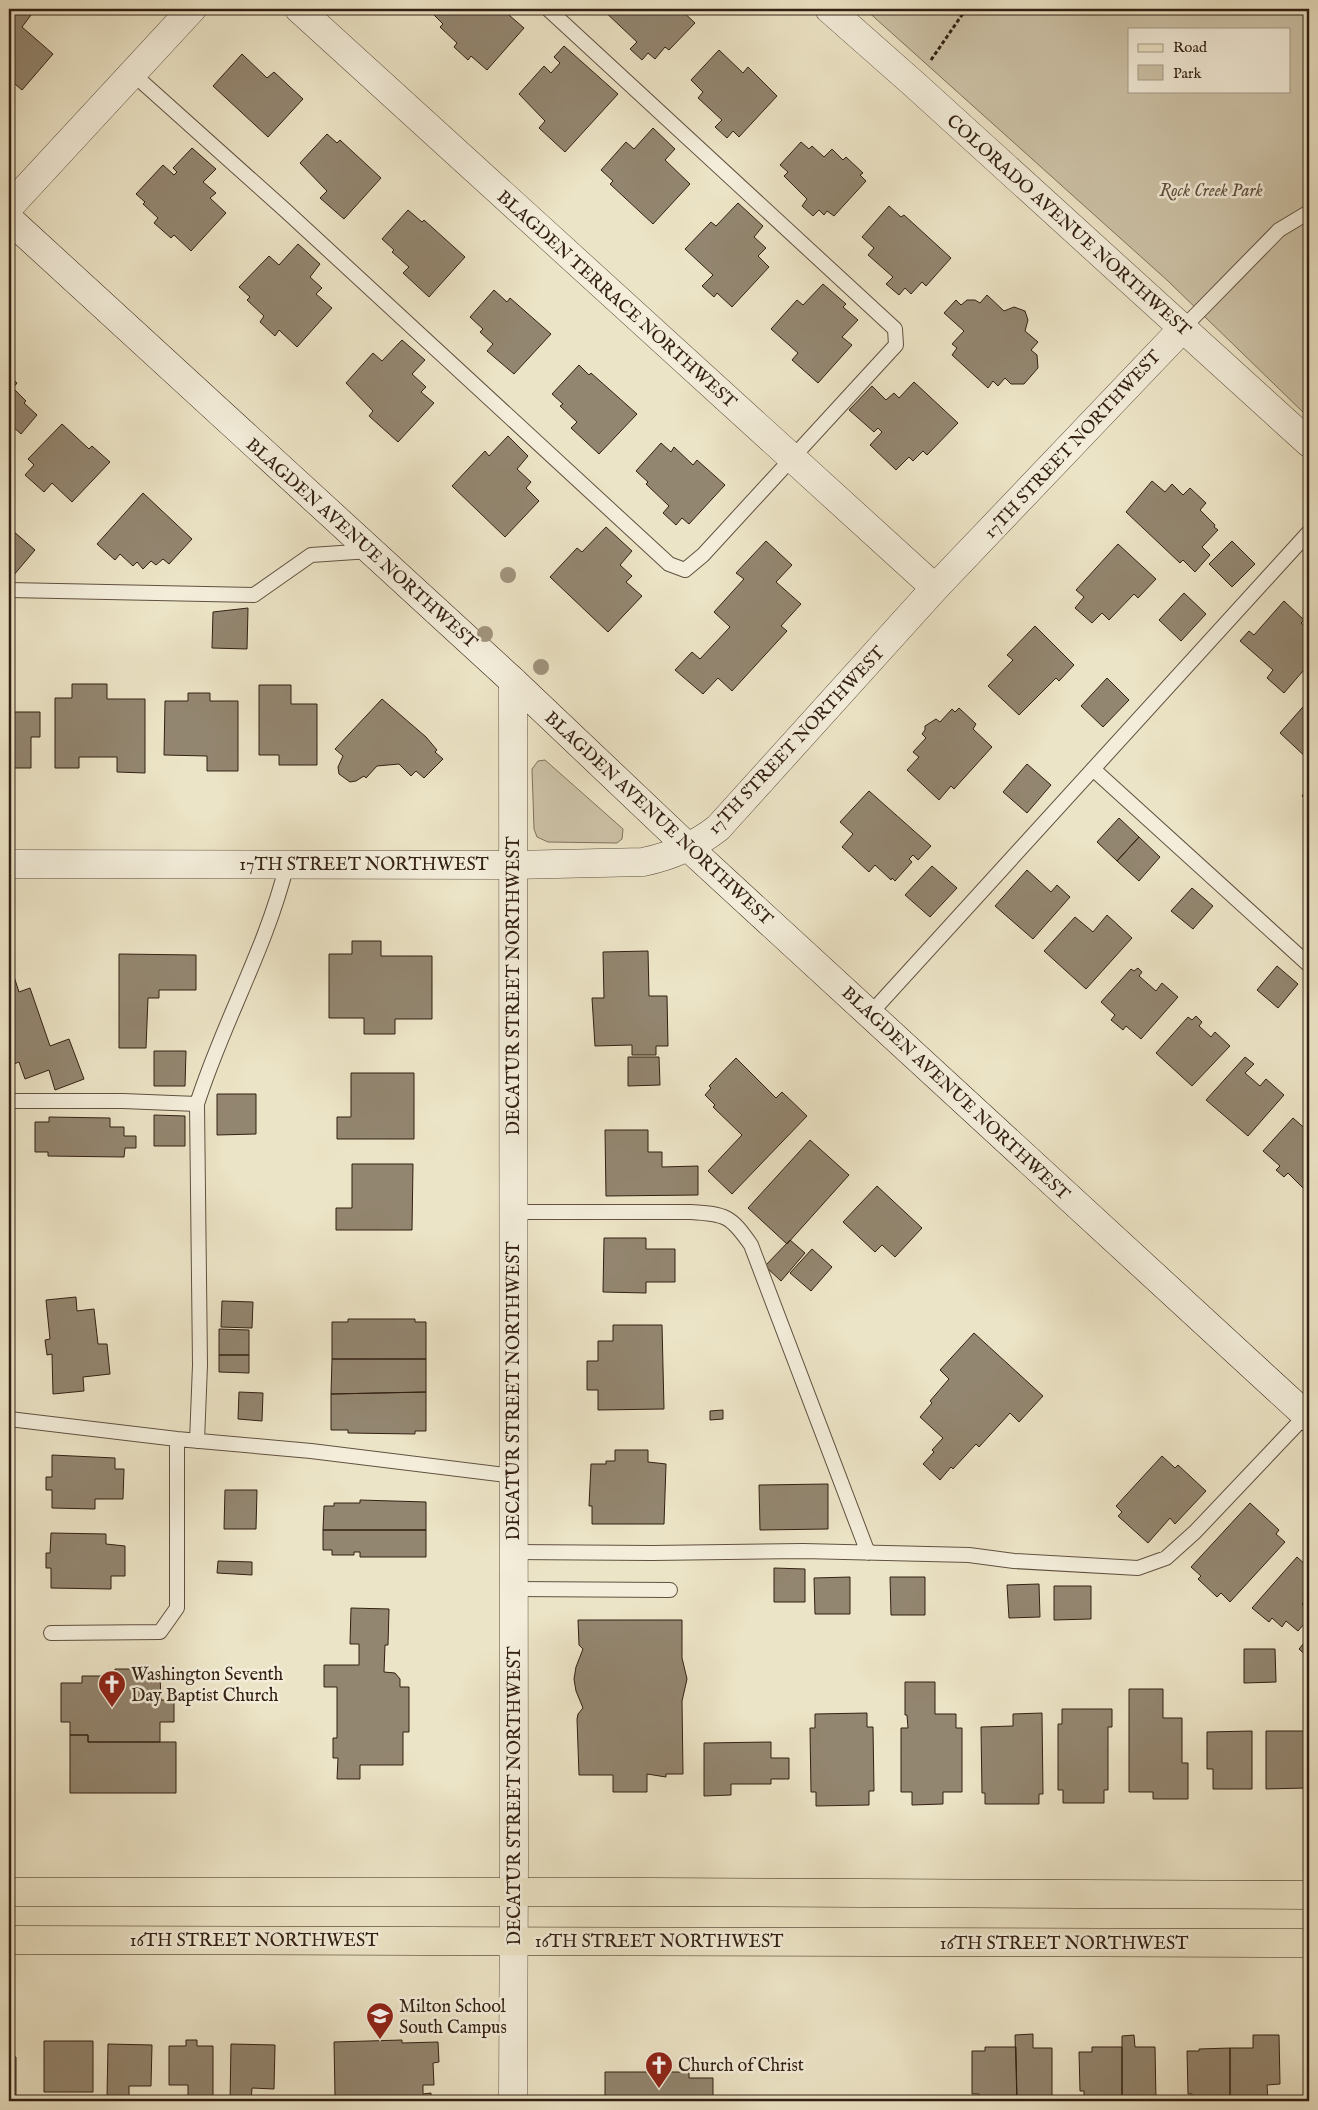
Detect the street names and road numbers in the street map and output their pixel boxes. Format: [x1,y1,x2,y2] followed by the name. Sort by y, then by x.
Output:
[941,110,1195,342] street label: COLORADO AVENUE NORTHWEST
[491,186,741,414] street label: BLAGDEN TERRACE NORTHWEST
[980,346,1167,544] street label: 17TH STREET NORTHWEST
[240,434,482,654] street label: BLAGDEN AVENUE NORTHWEST
[704,642,891,840] street label: 17TH STREET NORTHWEST
[539,707,777,931] street label: BLAGDEN AVENUE NORTHWEST
[503,836,526,1136] street label: DECATUR STREET NORTHWEST
[239,854,489,877] street label: 17TH STREET NORTHWEST
[836,982,1074,1206] street label: BLAGDEN AVENUE NORTHWEST
[503,1241,526,1541] street label: DECATUR STREET NORTHWEST
[504,1646,527,1946] street label: DECATUR STREET NORTHWEST
[130,1930,378,1953] street label: 16TH STREET NORTHWEST
[535,1931,783,1954] street label: 16TH STREET NORTHWEST
[940,1933,1188,1956] street label: 16TH STREET NORTHWEST

